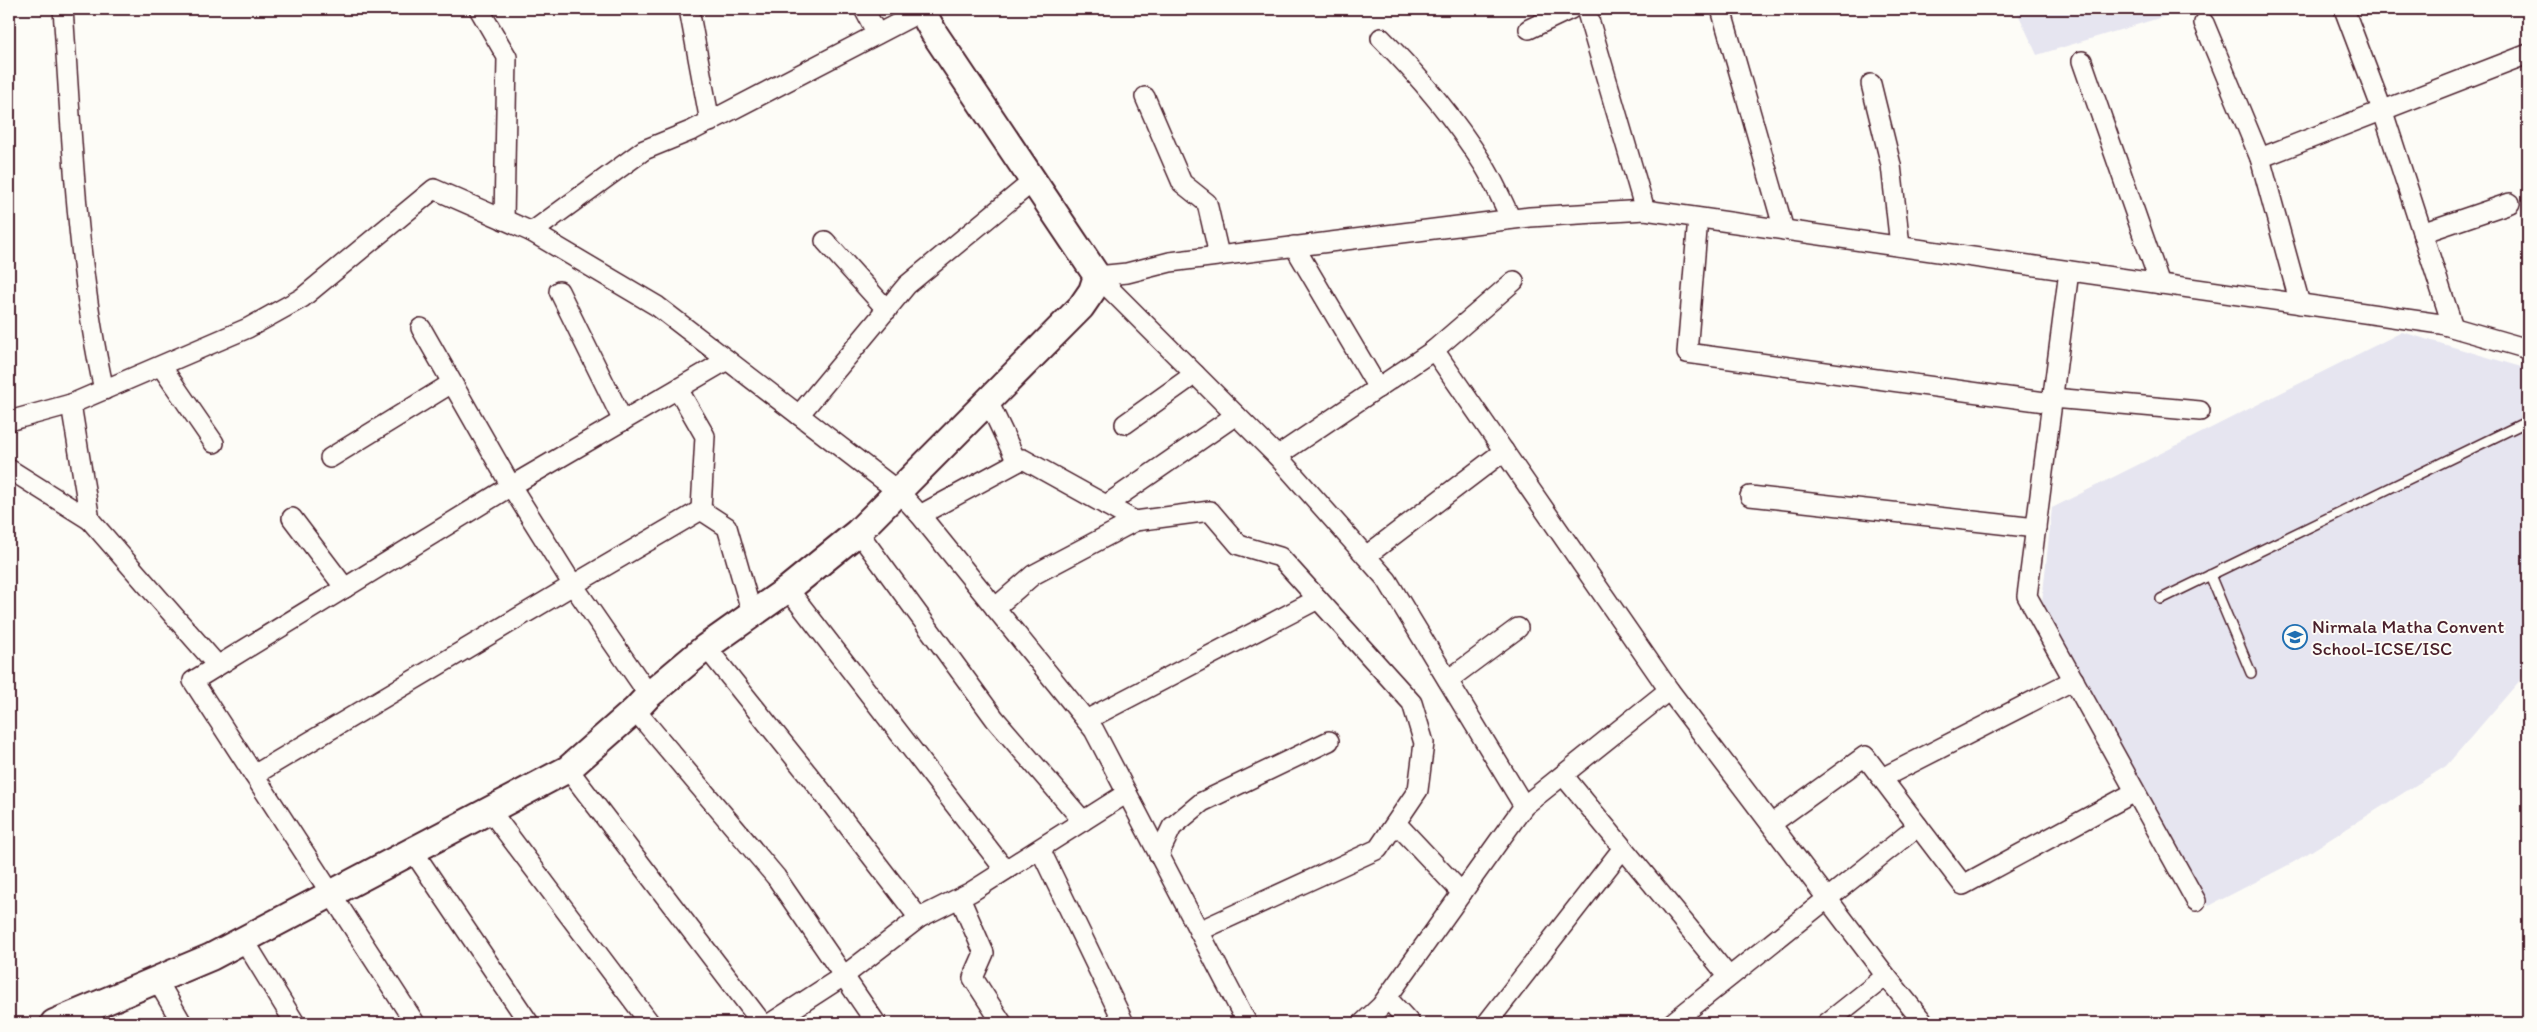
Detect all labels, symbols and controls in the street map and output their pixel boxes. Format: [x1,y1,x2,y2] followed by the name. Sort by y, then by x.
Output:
[2312,615,2504,660] place label: Nirmala Matha Convent School-ICSE/ISC
[2282,624,2308,650] school or university icon: Nirmala Matha Convent School-ICSE/ISC

